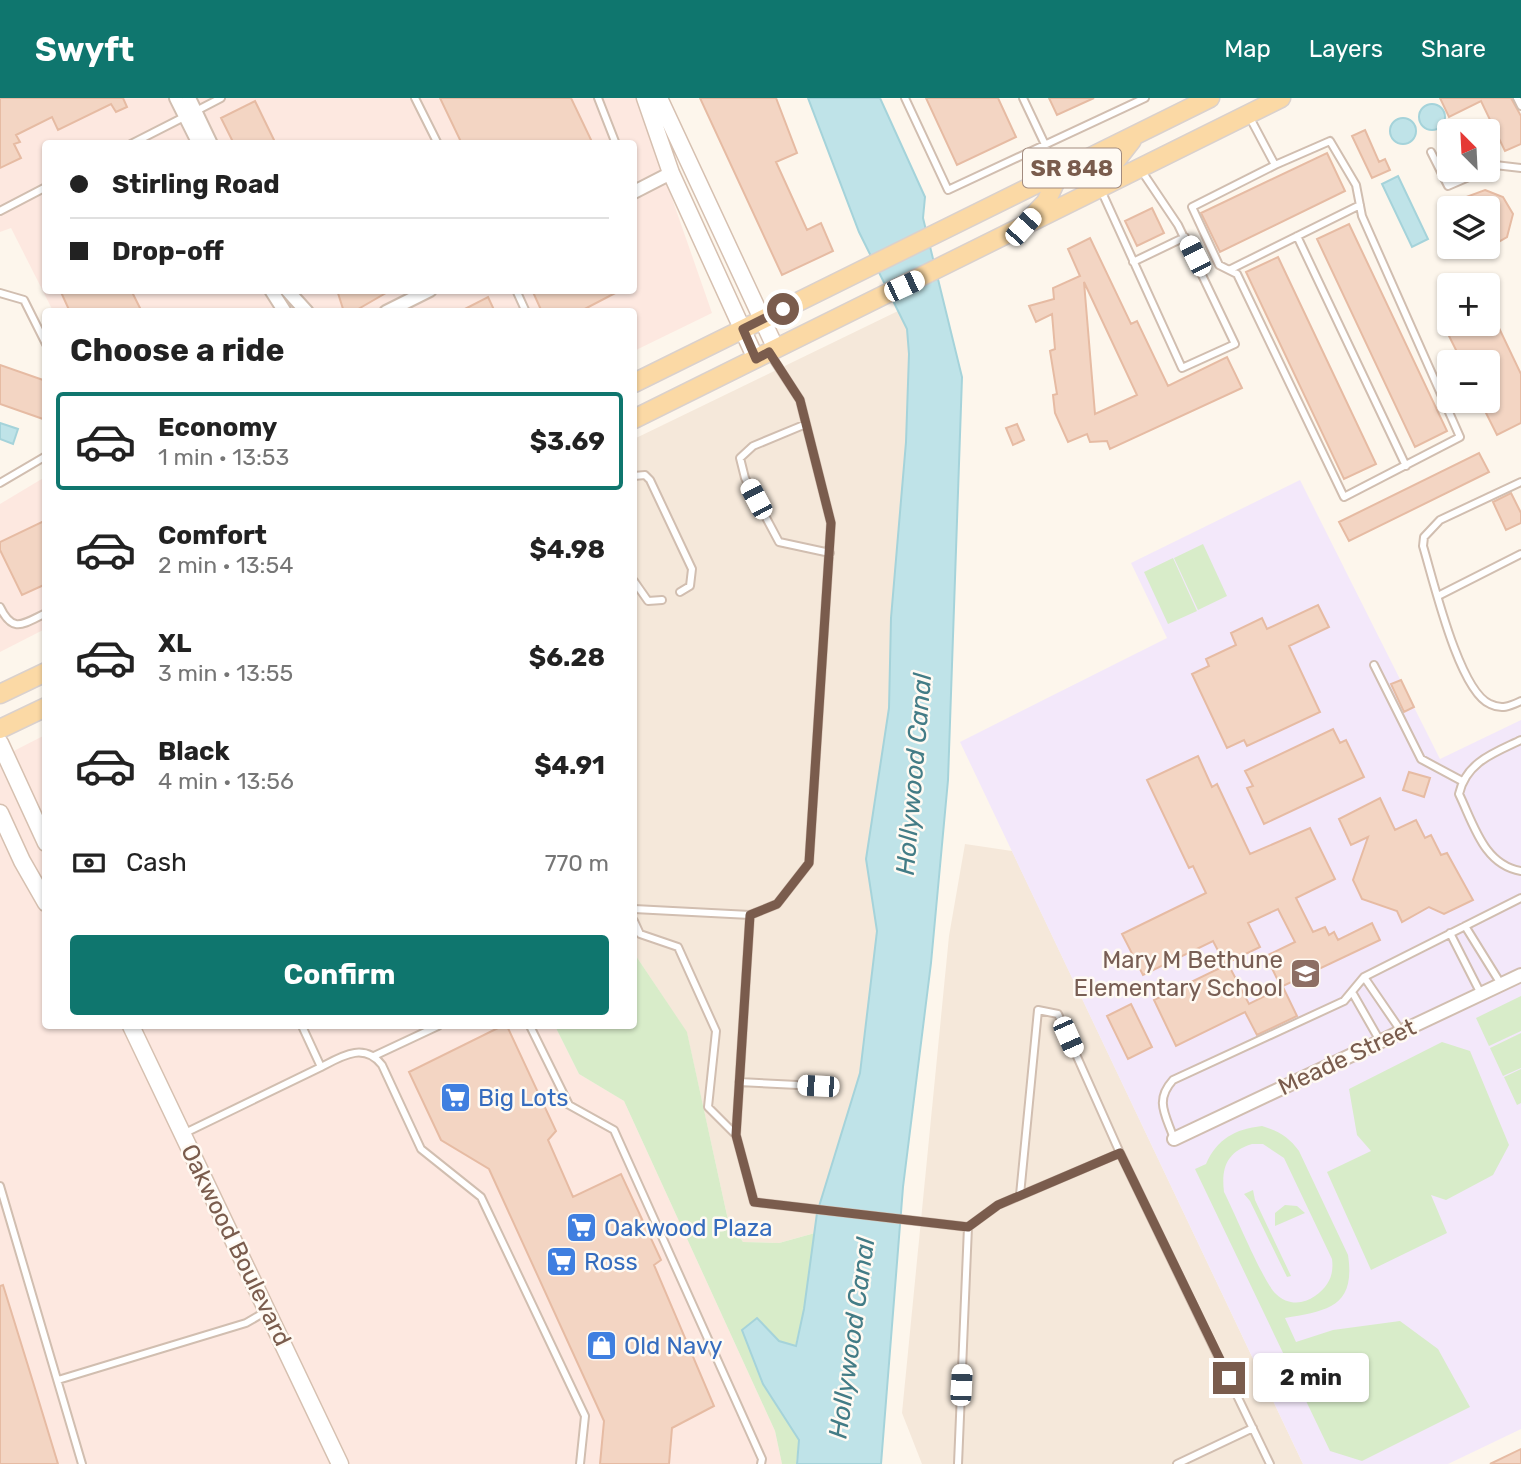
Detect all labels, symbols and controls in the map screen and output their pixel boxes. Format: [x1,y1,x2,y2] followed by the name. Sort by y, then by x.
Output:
[35,30,134,69] text: Swyft
[1224,35,1271,63] text: Map
[1309,35,1383,63] text: Layers
[1421,35,1486,63] text: Share
[1437,119,1500,182] north arrow
[1437,119,1500,413] map controls
[1023,148,1121,188] road number: SR 848
[112,169,280,200] text: Stirling Road
[1437,196,1500,259] button: layers
[1002,204,1045,250] car
[1177,233,1214,279] car
[112,236,224,267] text: Drop-off
[881,268,928,304] car
[1437,273,1500,336] button: +
[767,293,799,325] route start
[70,331,284,369] text: Choose a ride
[1437,350,1500,413] button: −
[74,410,137,473] icon: car
[158,412,277,443] text: Economy
[530,426,605,457] text: $3.69
[158,443,289,471] text: 1 min · 13:53
[737,476,776,522] car
[74,518,137,581] icon: car
[158,520,267,551] text: Comfort
[529,534,605,565] text: $4.98
[158,551,293,579] text: 2 min · 13:54
[74,626,137,689] icon: car
[158,628,191,659] text: XL
[529,642,605,673] text: $6.28
[158,659,293,687] text: 3 min · 13:55
[890,671,938,876] water label: Hollywood Canal
[74,734,137,797] icon: car
[158,736,230,767] text: Black
[534,750,605,781] text: $4.91
[158,767,294,795] text: 4 min · 13:56
[70,844,108,882] icon: cash
[126,847,187,878] text: Cash
[545,849,609,877] text: 770 m
[70,935,609,1015] button: Confirm
[1074,946,1283,1002] place label: Mary M Bethune Elementary School
[1289,957,1323,991] school or university icon: Mary M Bethune Elementary School
[1274,1013,1420,1101] street label: Meade Street
[1050,1014,1087,1060] car
[797,1074,840,1098] car
[438,1081,472,1115] supermarket icon: Big Lots
[478,1084,569,1112] place label: Big Lots
[175,1140,297,1350] street label: Oakwood Boulevard
[564,1211,598,1245] supermarket icon: Oakwood Plaza
[604,1214,772,1242] place label: Oakwood Plaza
[823,1235,882,1440] water label: Hollywood Canal
[544,1245,578,1279] supermarket icon: Ross
[584,1248,638,1276] place label: Ross
[584,1329,618,1363] shop icon: Old Navy
[624,1332,722,1360] place label: Old Navy
[1254,1354,1369,1402] callout: 2 min
[1213,1362,1245,1394] route end
[950,1363,973,1407] car
[1280,1363,1342,1391] text: 2 min

